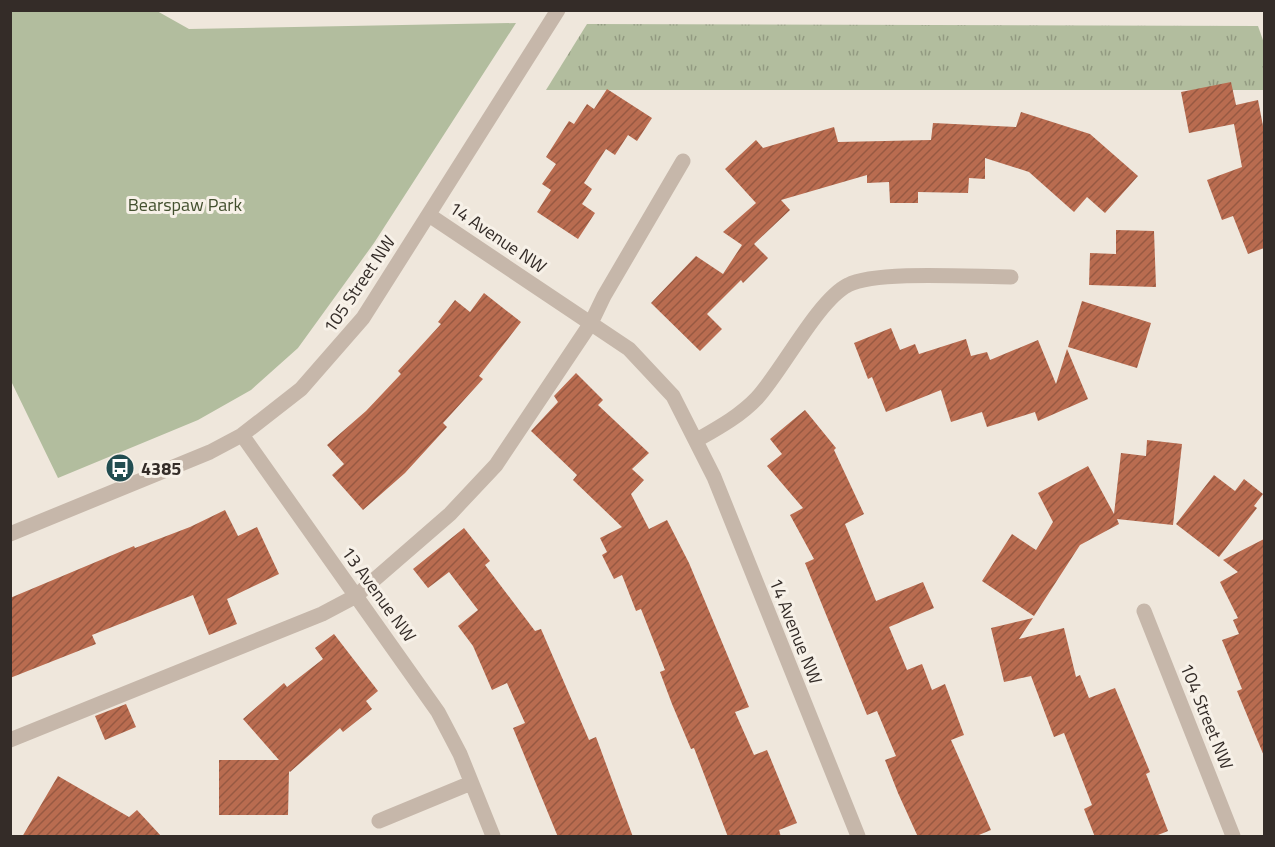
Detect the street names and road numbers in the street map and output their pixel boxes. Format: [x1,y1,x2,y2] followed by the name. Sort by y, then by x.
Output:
[444,194,552,280] street label: 14 Avenue NW
[316,230,402,338] street label: 105 Street NW
[335,541,423,647] street label: 13 Avenue NW
[762,574,830,688] street label: 14 Avenue NW
[1173,659,1241,773] street label: 104 Street NW

